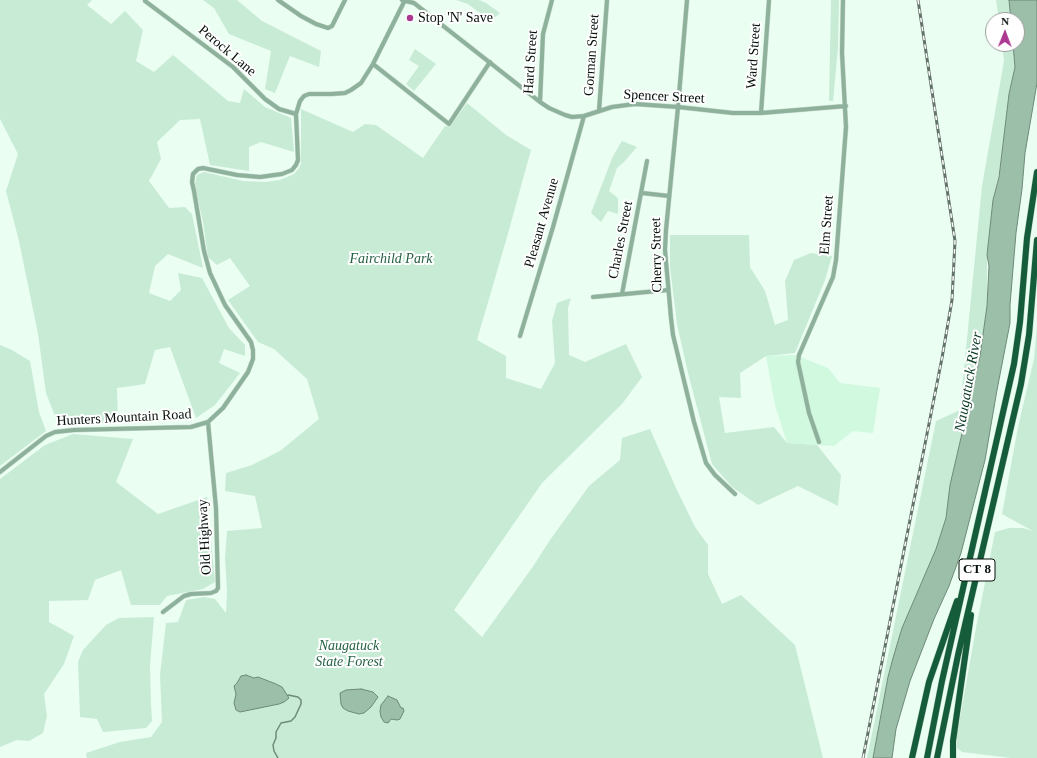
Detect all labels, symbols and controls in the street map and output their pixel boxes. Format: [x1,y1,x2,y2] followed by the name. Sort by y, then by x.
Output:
[418,10,493,26] place label: Stop 'N' Save
[985,12,1025,52] north arrow
[405,13,415,23] marker: Stop 'N' Save
[581,13,603,97] street label: Gorman Street
[1001,15,1009,27] text: N
[195,22,259,80] street label: Perock Lane
[743,22,765,90] street label: Ward Street
[520,29,542,95] street label: Hard Street
[623,86,705,108] street label: Spencer Street
[521,176,563,270] street label: Pleasant Avenue
[817,195,837,255] street label: Elm Street
[605,200,637,280] street label: Charles Street
[648,217,666,293] street label: Cherry Street
[349,251,433,267] park label: Fairchild Park
[951,331,987,433] water label: Naugatuck River
[56,406,192,430] street label: Hunters Mountain Road
[195,499,215,575] street label: Old Highway
[959,559,995,581] road number: CT 8
[315,638,383,670] park label: Naugatuck State Forest

